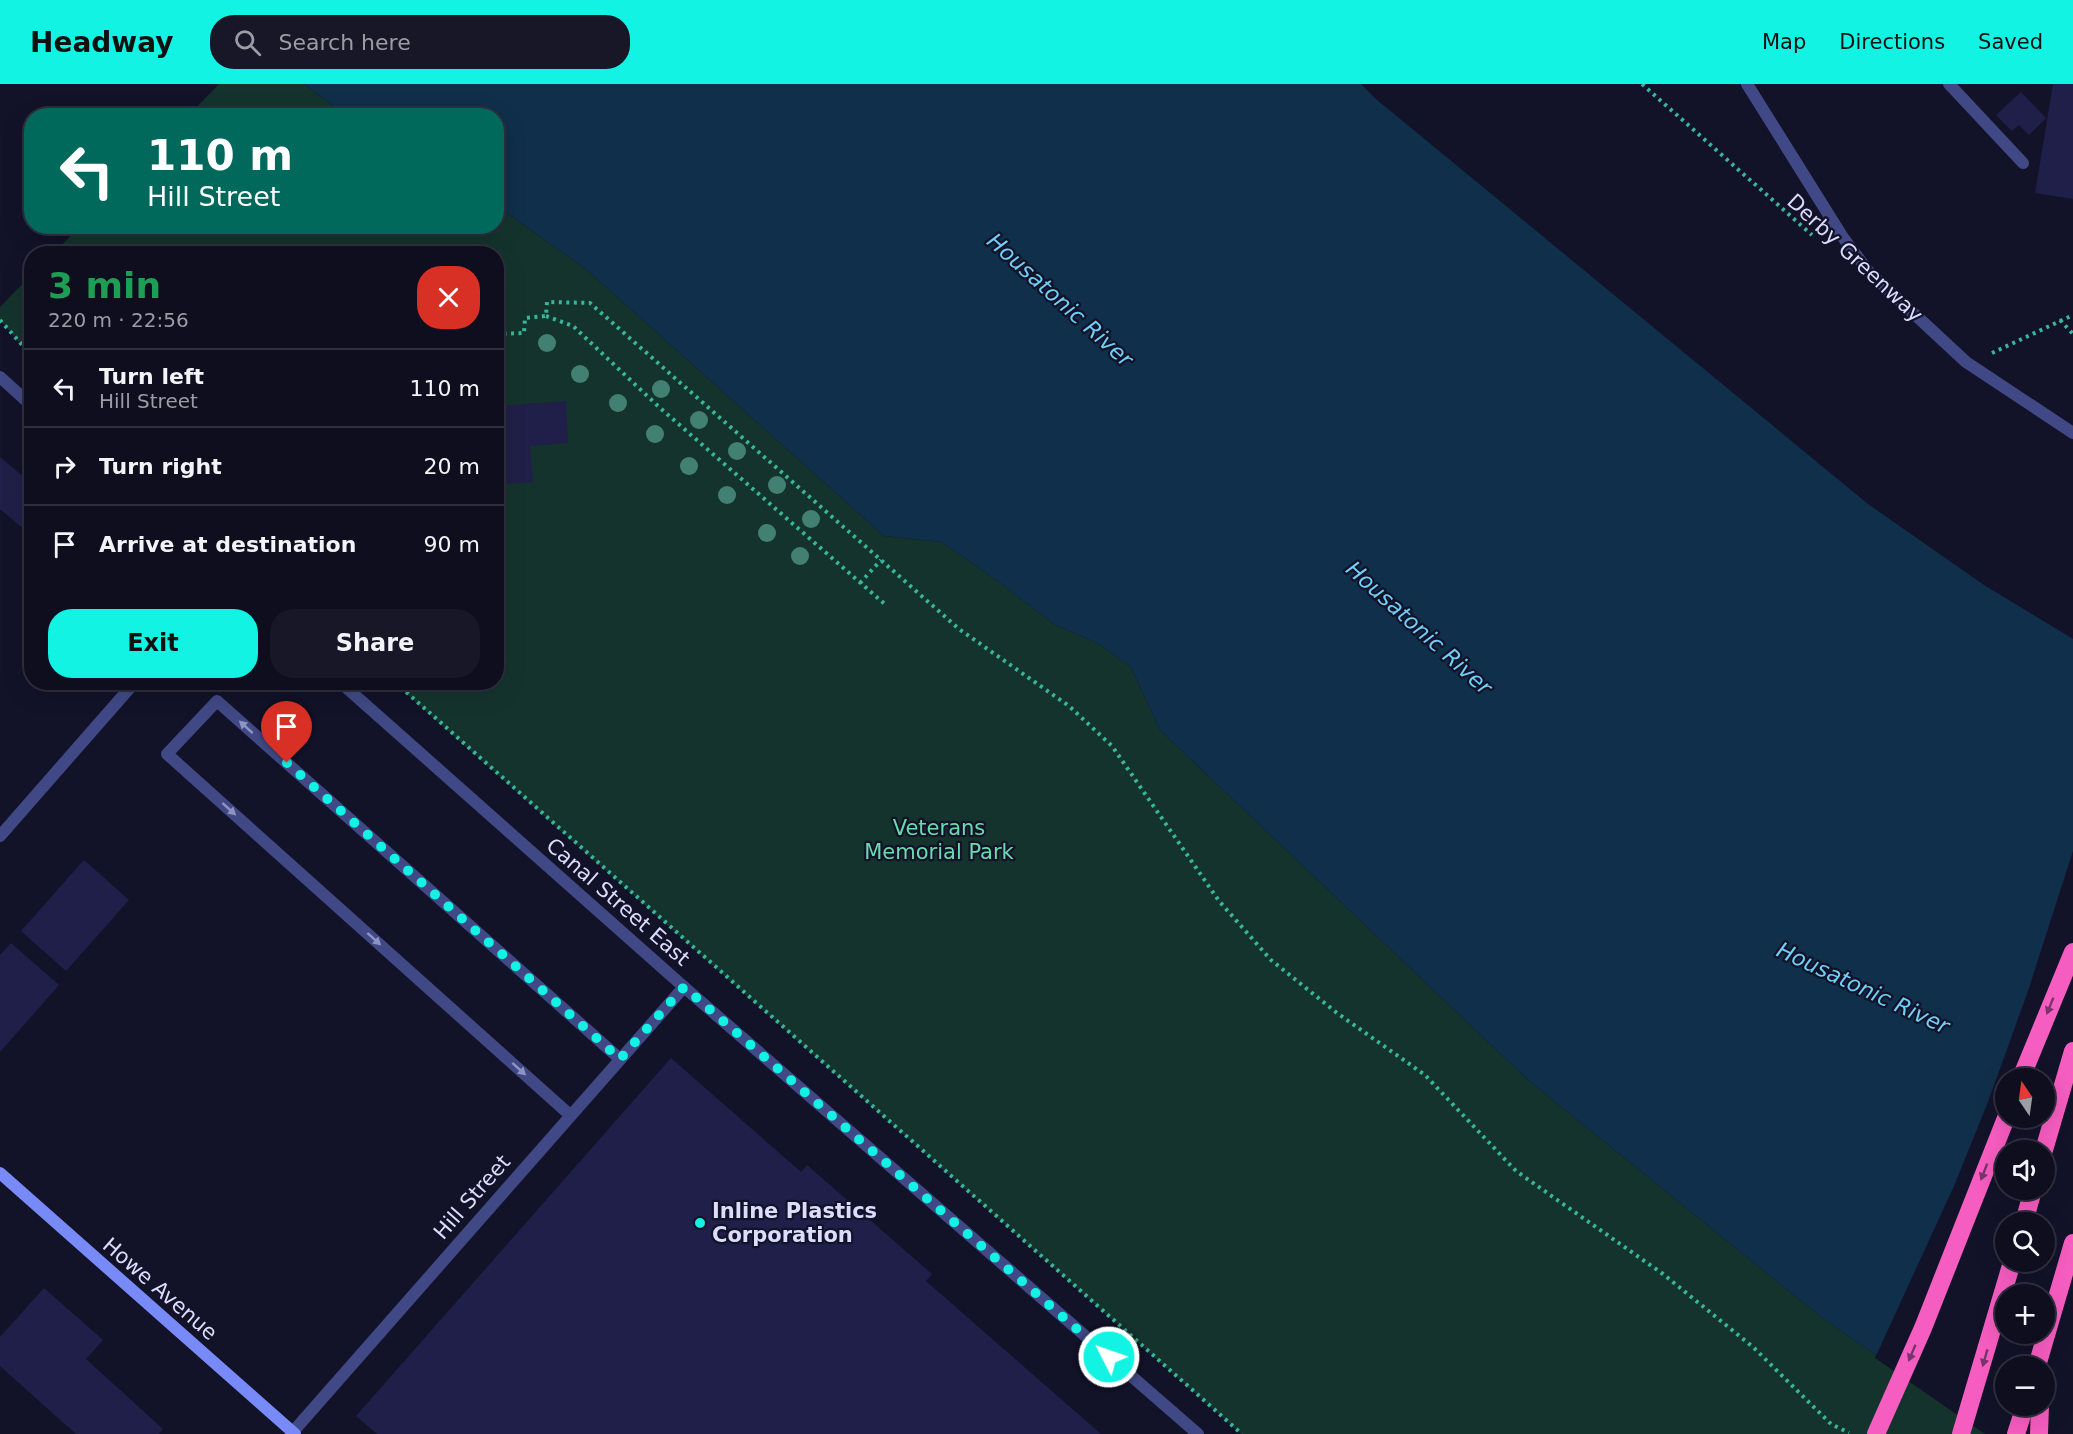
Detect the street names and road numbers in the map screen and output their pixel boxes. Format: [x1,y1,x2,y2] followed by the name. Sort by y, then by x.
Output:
[1782,189,1928,327] street label: Derby Greenway
[541,833,695,971] street label: Canal Street East
[429,1150,515,1244] street label: Hill Street
[98,1233,222,1345] street label: Howe Avenue

